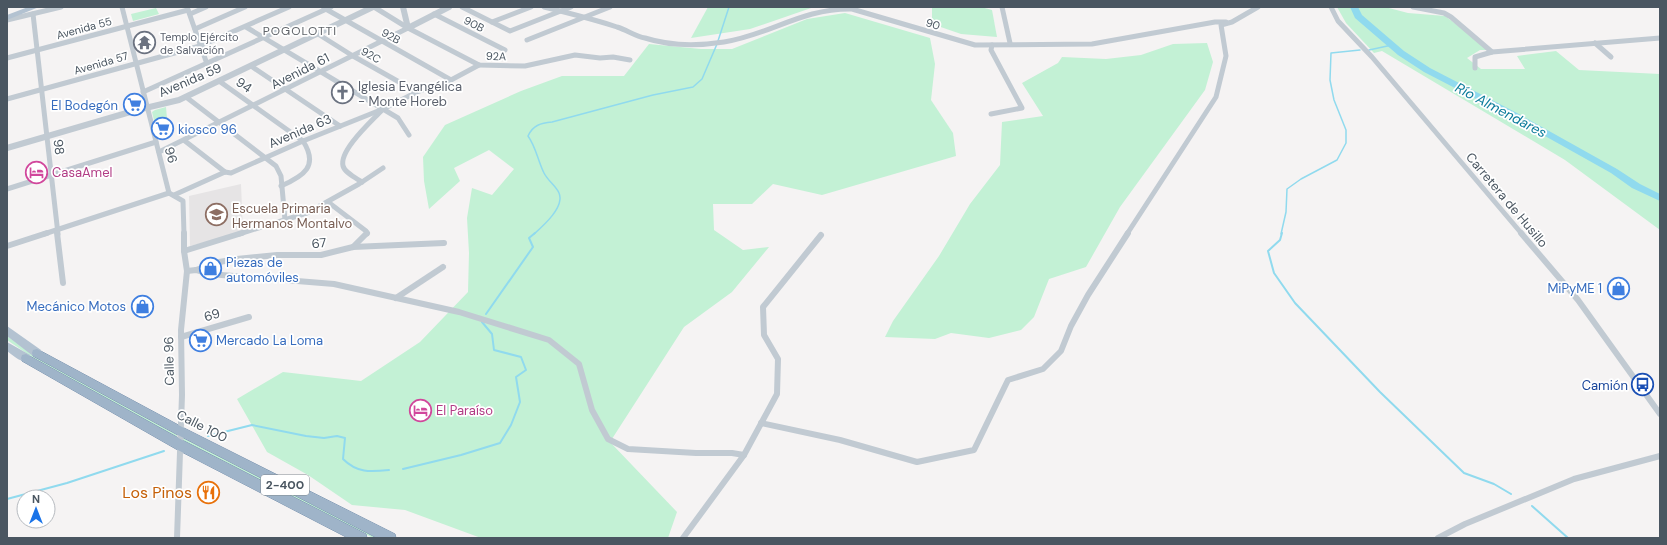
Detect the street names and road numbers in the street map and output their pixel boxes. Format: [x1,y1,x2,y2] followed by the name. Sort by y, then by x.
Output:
[461,13,487,35] street label: 90B
[55,14,113,42] street label: Avenida 55
[924,15,942,33] street label: 90
[379,25,403,47] street label: 92B
[358,44,384,66] street label: 92C
[72,49,130,77] street label: Avenida 57
[268,49,332,93] street label: Avenida 61
[486,49,506,63] street label: 92A
[156,59,224,101] street label: Avenida 59
[233,73,256,97] street label: 94
[266,110,334,152] street label: Avenida 63
[50,138,68,156] street label: 98
[161,145,181,165] street label: 96
[1462,149,1552,251] street label: Carretera de Husillo
[311,234,327,252] street label: 67
[202,305,222,325] street label: 69
[160,336,178,386] street label: Calle 96
[174,406,230,446] street label: Calle 100
[261,475,309,495] road number: 2-400

